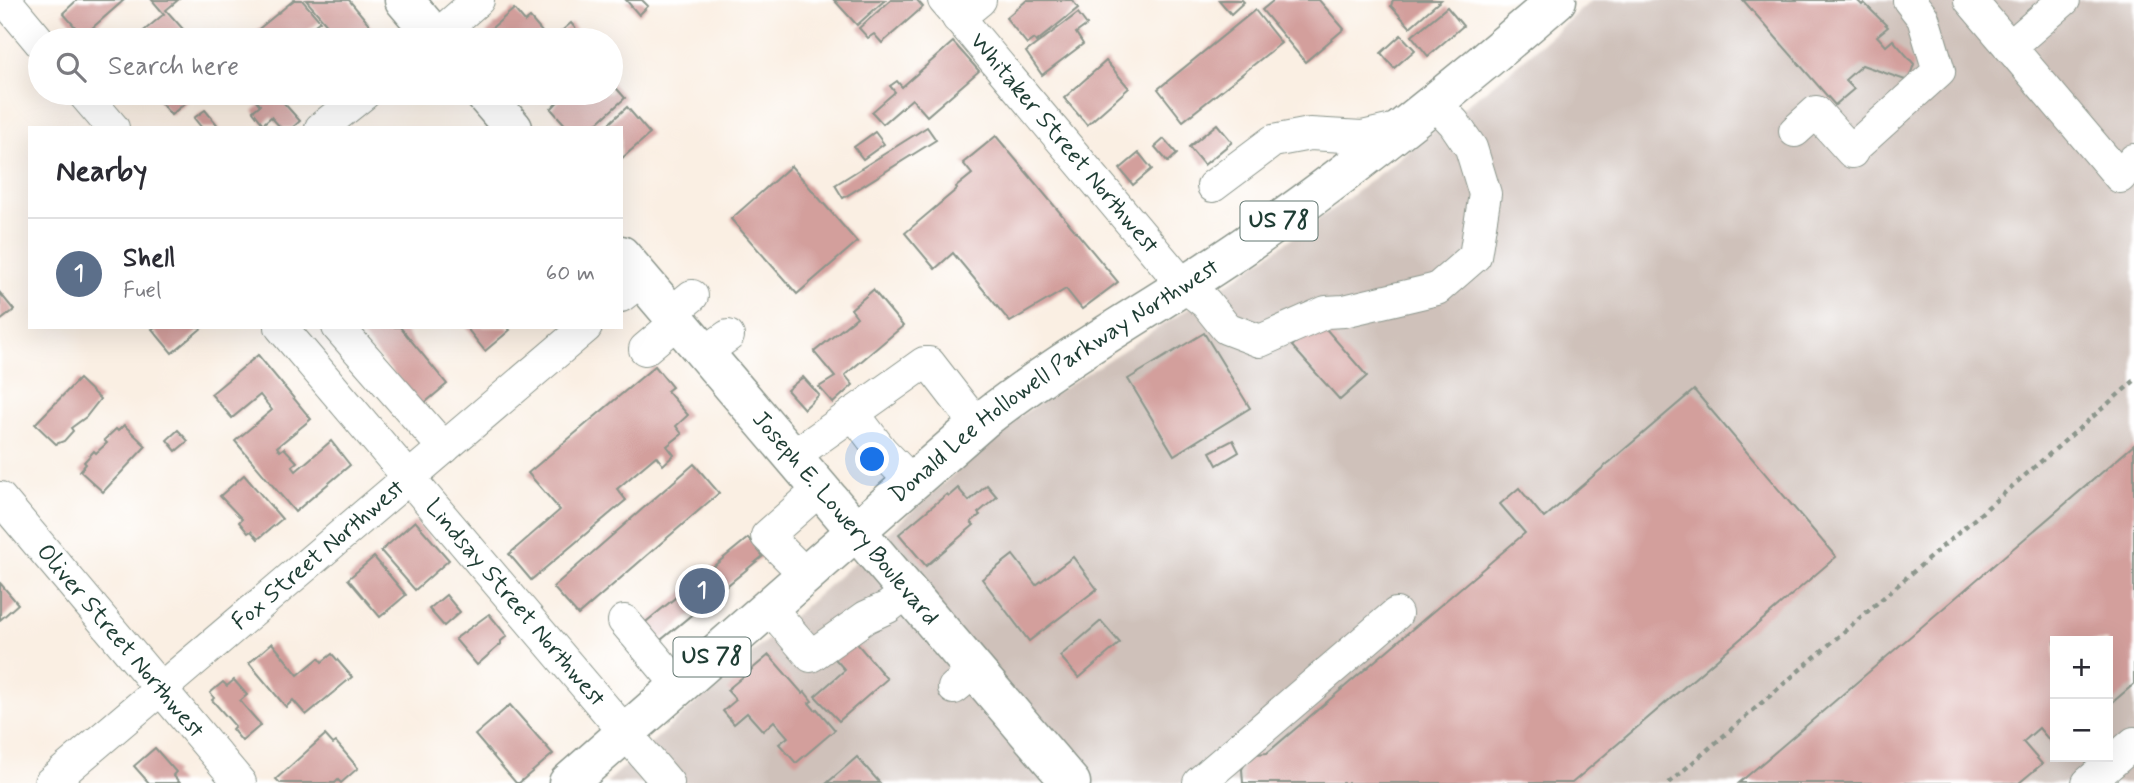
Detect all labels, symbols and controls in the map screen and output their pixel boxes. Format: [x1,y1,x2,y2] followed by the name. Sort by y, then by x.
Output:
[963,26,1166,260] street label: Whitaker Street Northwest
[28,28,623,105] search box
[52,48,90,86] icon: search
[108,50,239,84] text: Search here
[56,152,147,191] text: Nearby
[1240,202,1318,241] road number: US 78
[123,242,175,276] text: Shell
[883,251,1225,510] street label: Donald Lee Hollowell Parkway Northwest
[74,259,84,289] text: 1
[546,259,595,289] text: 60 m
[123,276,162,306] text: Fuel
[745,404,946,632] street label: Joseph E. Lowery Boulevard
[855,442,889,476] your location
[225,472,411,637] street label: Fox Street Northwest
[418,493,613,714] street label: Lindsay Street Northwest
[30,537,212,745] street label: Oliver Street Northwest
[679,565,725,617] pin: 1
[2050,636,2113,762] map controls
[2050,636,2113,699] button: +
[674,638,750,677] road number: US 78
[2050,699,2113,762] button: −

